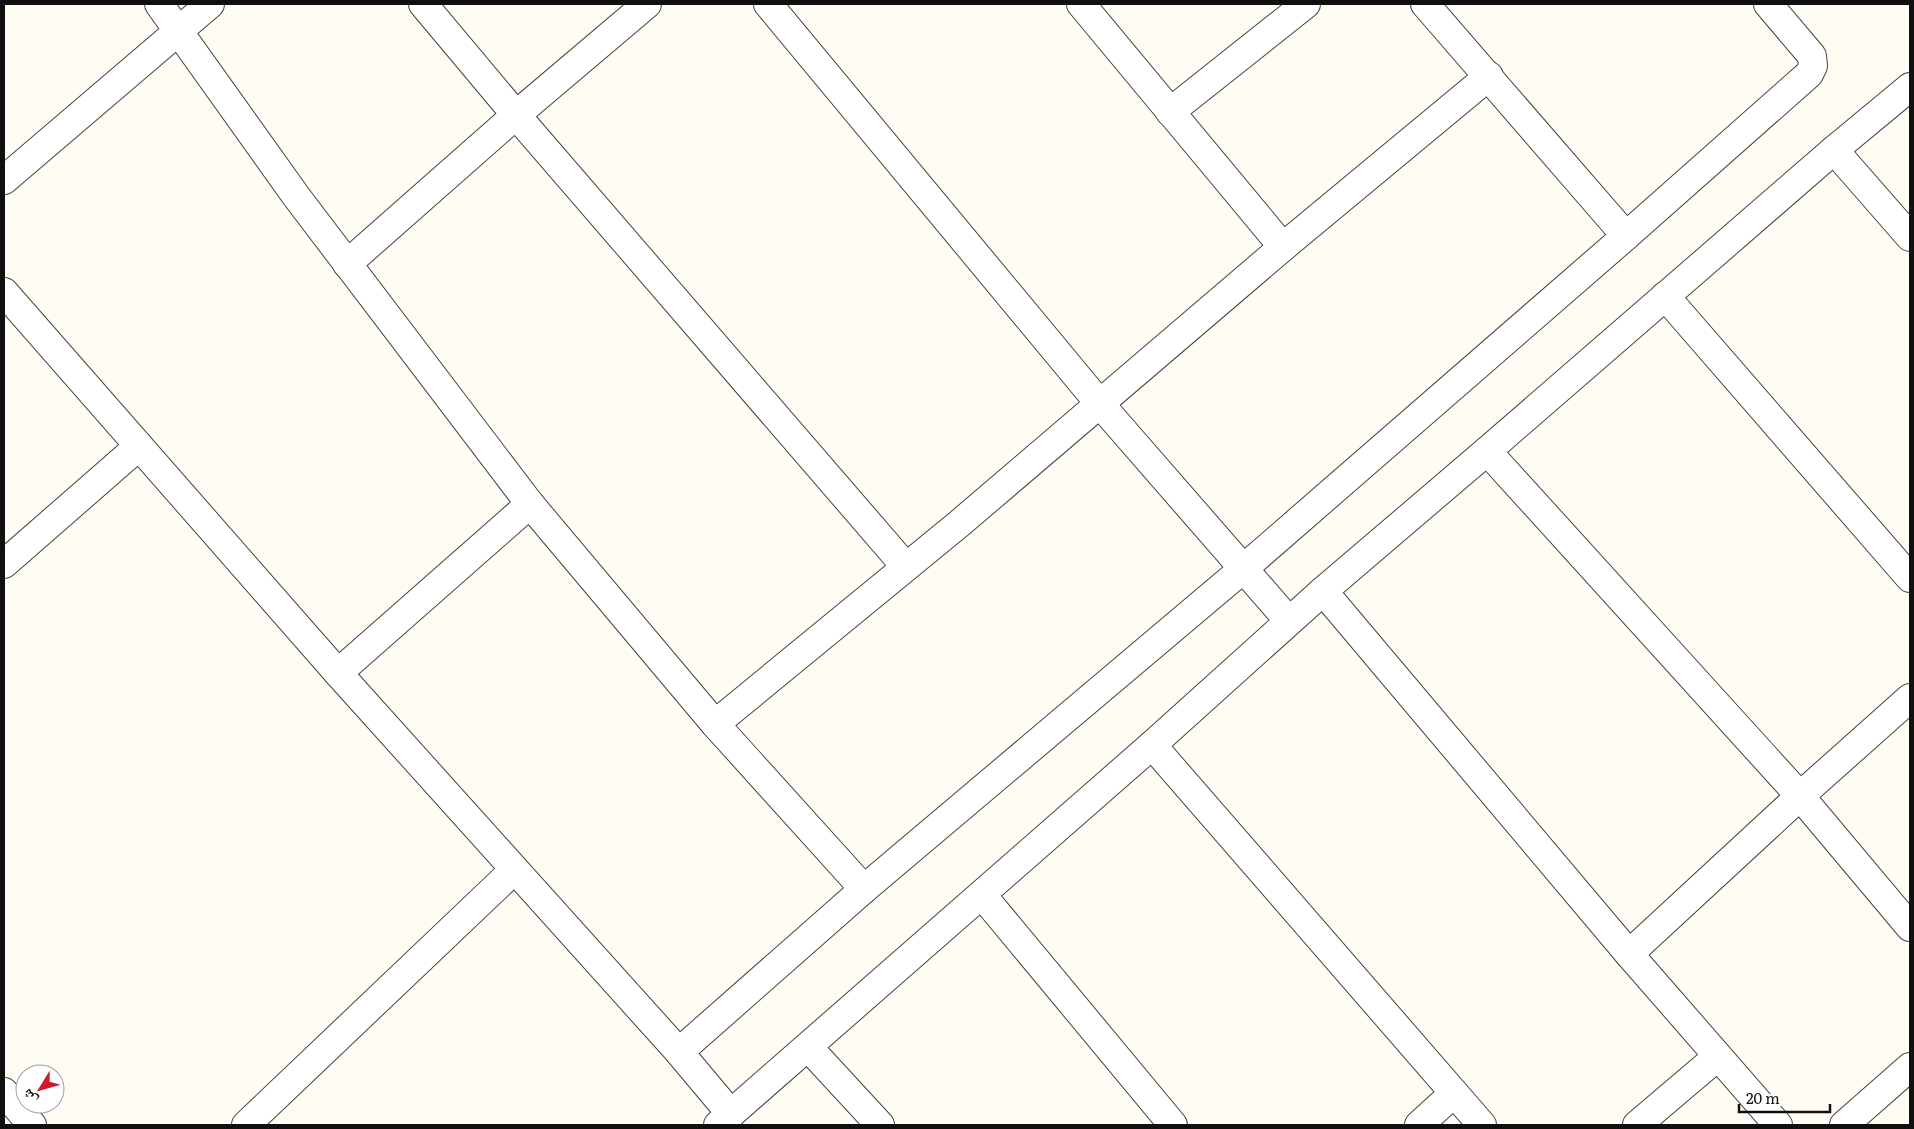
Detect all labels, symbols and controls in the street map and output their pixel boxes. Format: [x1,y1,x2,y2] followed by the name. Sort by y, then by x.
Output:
[15,1064,65,1114] north arrow
[1739,1082,1830,1114] scale bar
[16,1085,41,1109] text: ش
[1746,1086,1780,1109] text: 20 m

